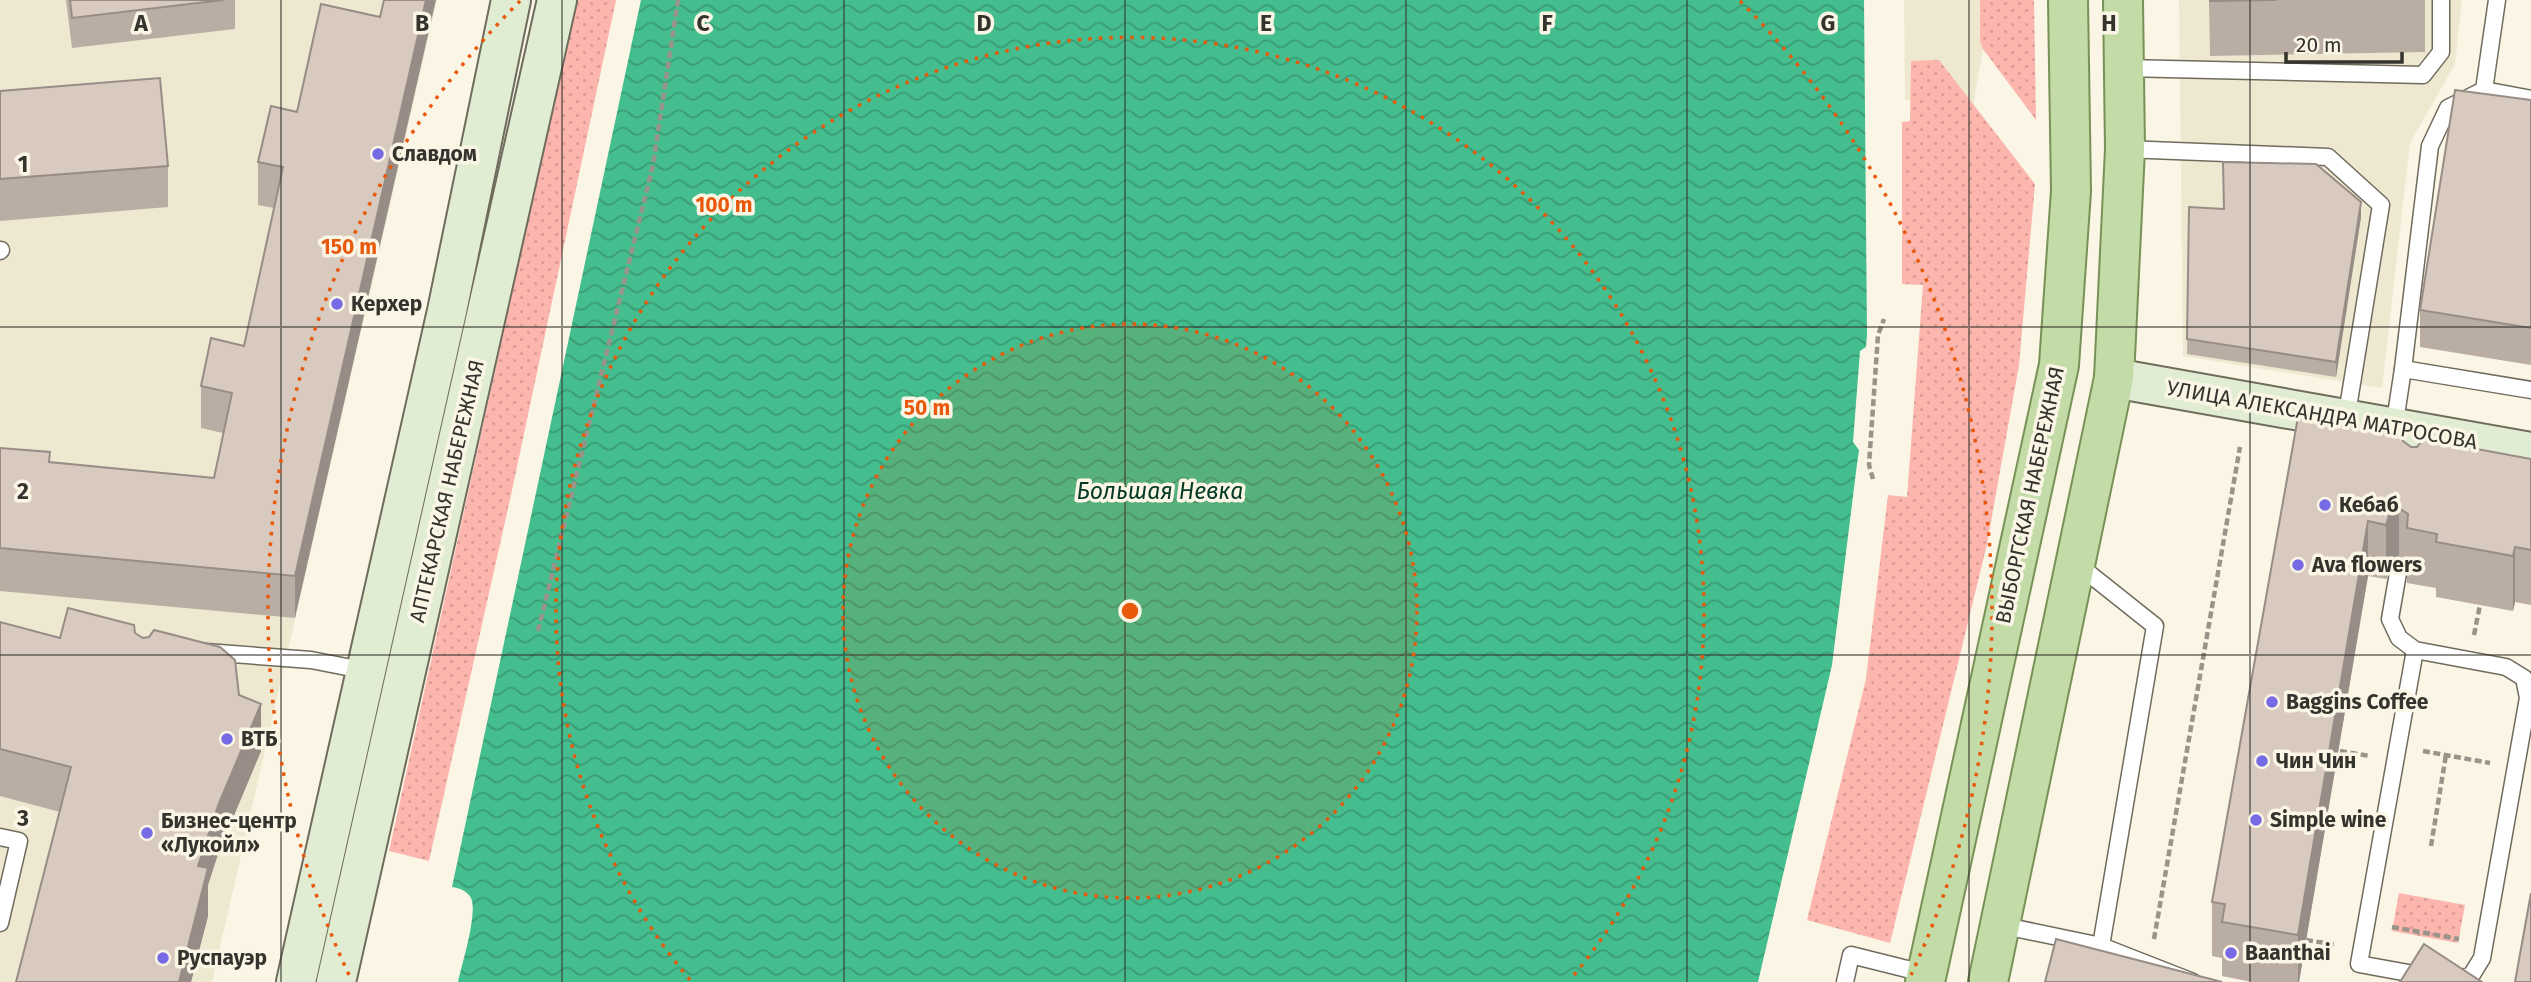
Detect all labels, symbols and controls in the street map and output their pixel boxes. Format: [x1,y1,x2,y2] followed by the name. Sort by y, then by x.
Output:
[133,9,148,37] text: A
[415,9,429,37] text: B
[696,9,710,37] text: C
[977,9,992,37] text: D
[1260,9,1272,37] text: E
[1541,9,1553,37] text: F
[1821,9,1835,37] text: G
[2101,9,2117,37] text: H
[2286,21,2402,65] scale bar
[2296,32,2342,58] text: 20 m
[392,141,477,167] place label: Славдом
[370,146,386,162] marker: Славдом
[18,150,28,178] text: 1
[695,192,753,218] text: 100 m
[321,234,377,260] text: 150 m
[351,291,422,317] place label: Керхер
[329,296,345,312] marker: Керхер
[404,357,490,625] street label: АПТЕКАРСКАЯ НАБЕРЕЖНАЯ
[1990,364,2070,626] street label: ВЫБОРГСКАЯ НАБЕРЕЖНАЯ
[2165,375,2479,455] street label: УЛИЦА АЛЕКСАНДРА МАТРОСОВА
[904,395,950,421] text: 50 m
[17,477,29,505] text: 2
[1077,477,1243,505] water label: Большая Невка
[2339,492,2399,518] place label: Кебаб
[2317,497,2333,513] marker: Кебаб
[2311,552,2422,578] place label: Ava flowers
[2290,557,2306,573] marker: Ava flowers
[1118,599,1142,623] centre of rings
[2286,689,2429,715] place label: Baggins Coffee
[2264,694,2280,710] marker: Baggins Coffee
[241,726,278,752] place label: ВТБ
[219,731,235,747] marker: ВТБ
[2276,748,2356,774] place label: Чин Чин
[2254,753,2270,769] marker: Чин Чин
[16,804,29,832] text: 3
[2270,807,2387,833] place label: Simple wine
[161,808,297,858] place label: Бизнес-центр «Лукойл»
[2248,812,2264,828] marker: Simple wine
[139,825,155,841] marker: Бизнес-центр «Лукойл»
[2245,940,2331,966] place label: Baanthai
[177,945,267,971] place label: Руспауэр
[2223,945,2239,961] marker: Baanthai
[155,950,171,966] marker: Руспауэр

